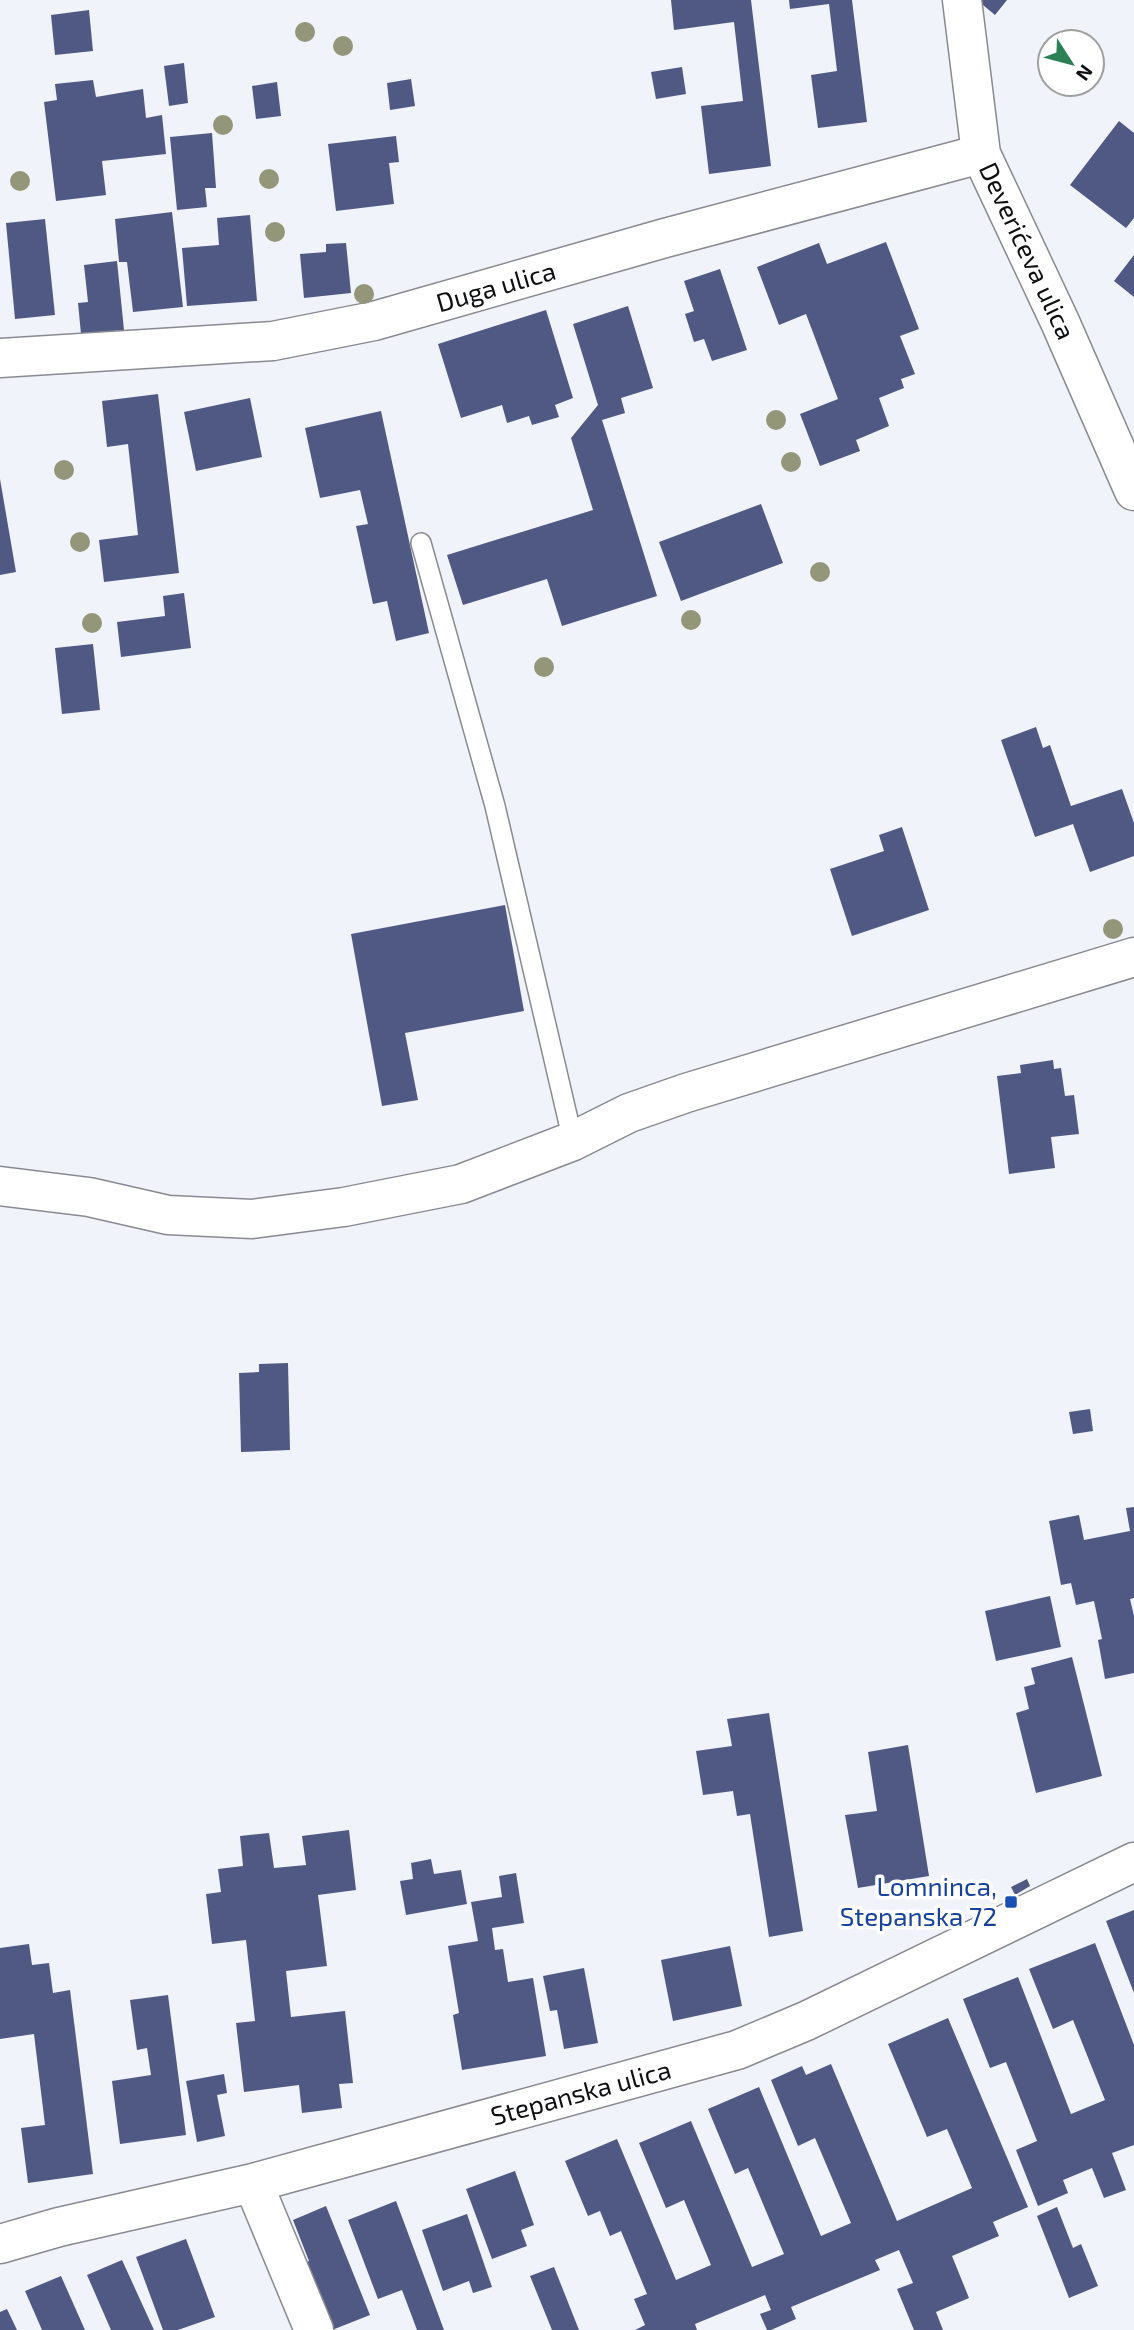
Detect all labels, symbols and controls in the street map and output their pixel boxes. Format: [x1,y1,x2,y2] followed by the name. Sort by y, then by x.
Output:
[1036,28,1106,98] north arrow
[1072,61,1098,86] text: N
[974,157,1083,344] street label: Deverićeva ulica
[432,254,559,317] street label: Duga ulica
[840,1870,997,1931] place label: Lomninca, Stepanska 72
[1003,1894,1019,1910] marker: Lomninca, Stepanska 72
[487,2053,674,2130] street label: Stepanska ulica

